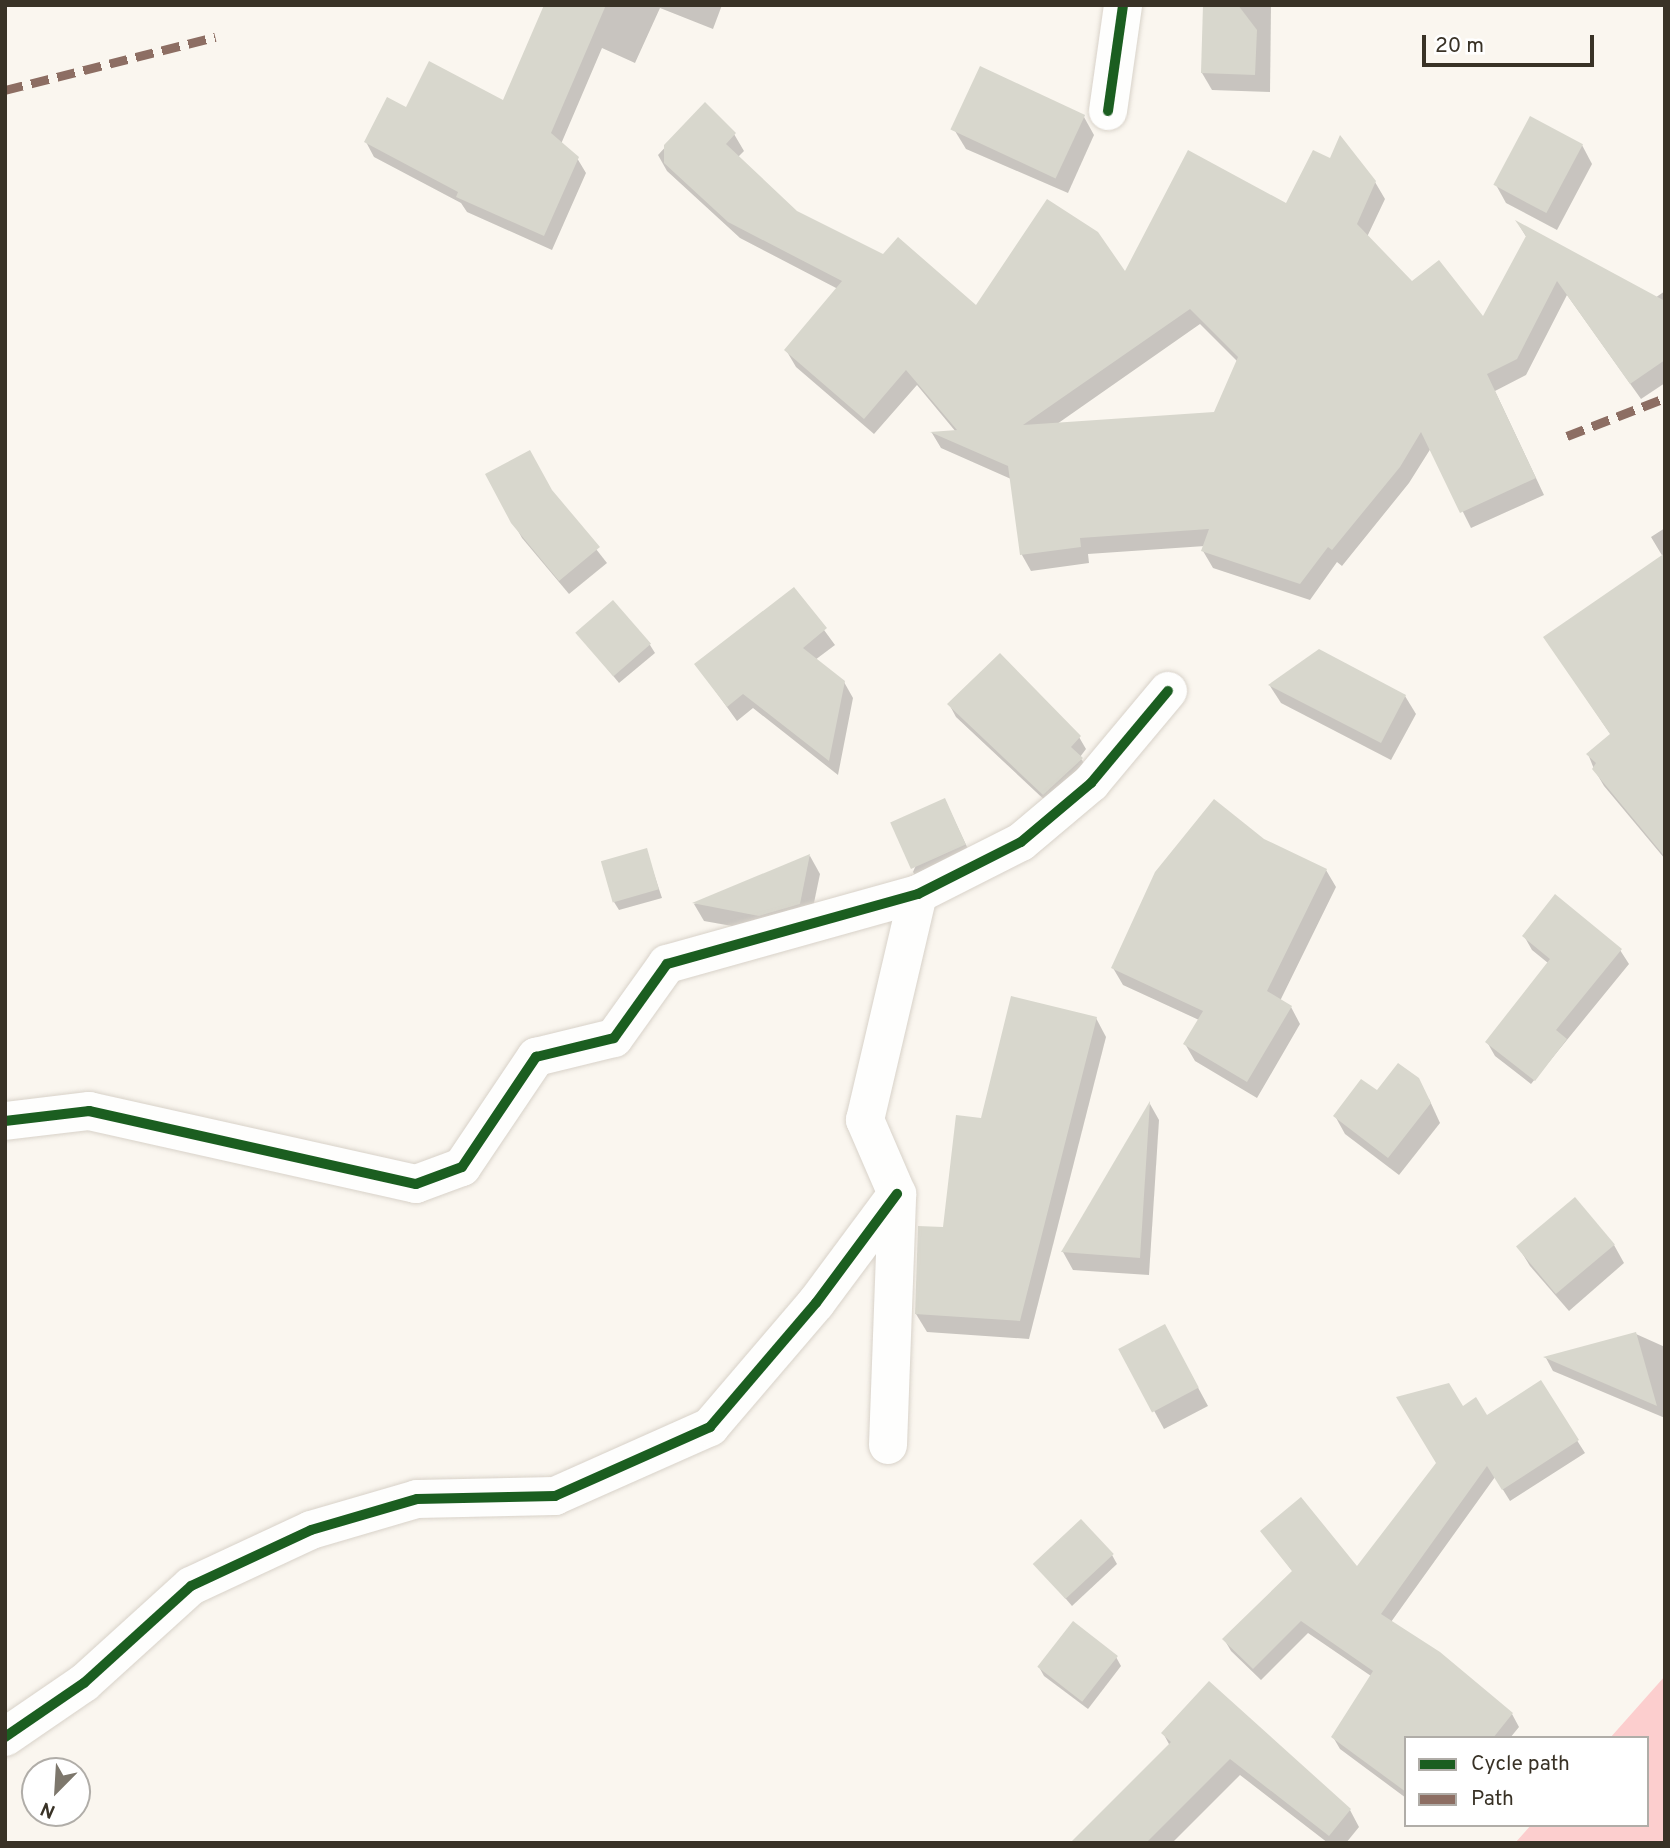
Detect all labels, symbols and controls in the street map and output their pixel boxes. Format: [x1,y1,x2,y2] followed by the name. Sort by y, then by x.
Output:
[1425,21,1596,65] scale bar
[1435,33,1484,60] text: 20 m
[1404,1736,1649,1827] legend
[1471,1751,1570,1778] text: Cycle path
[21,1757,91,1827] north arrow
[1471,1786,1514,1813] text: Path
[37,1796,59,1823] text: N

